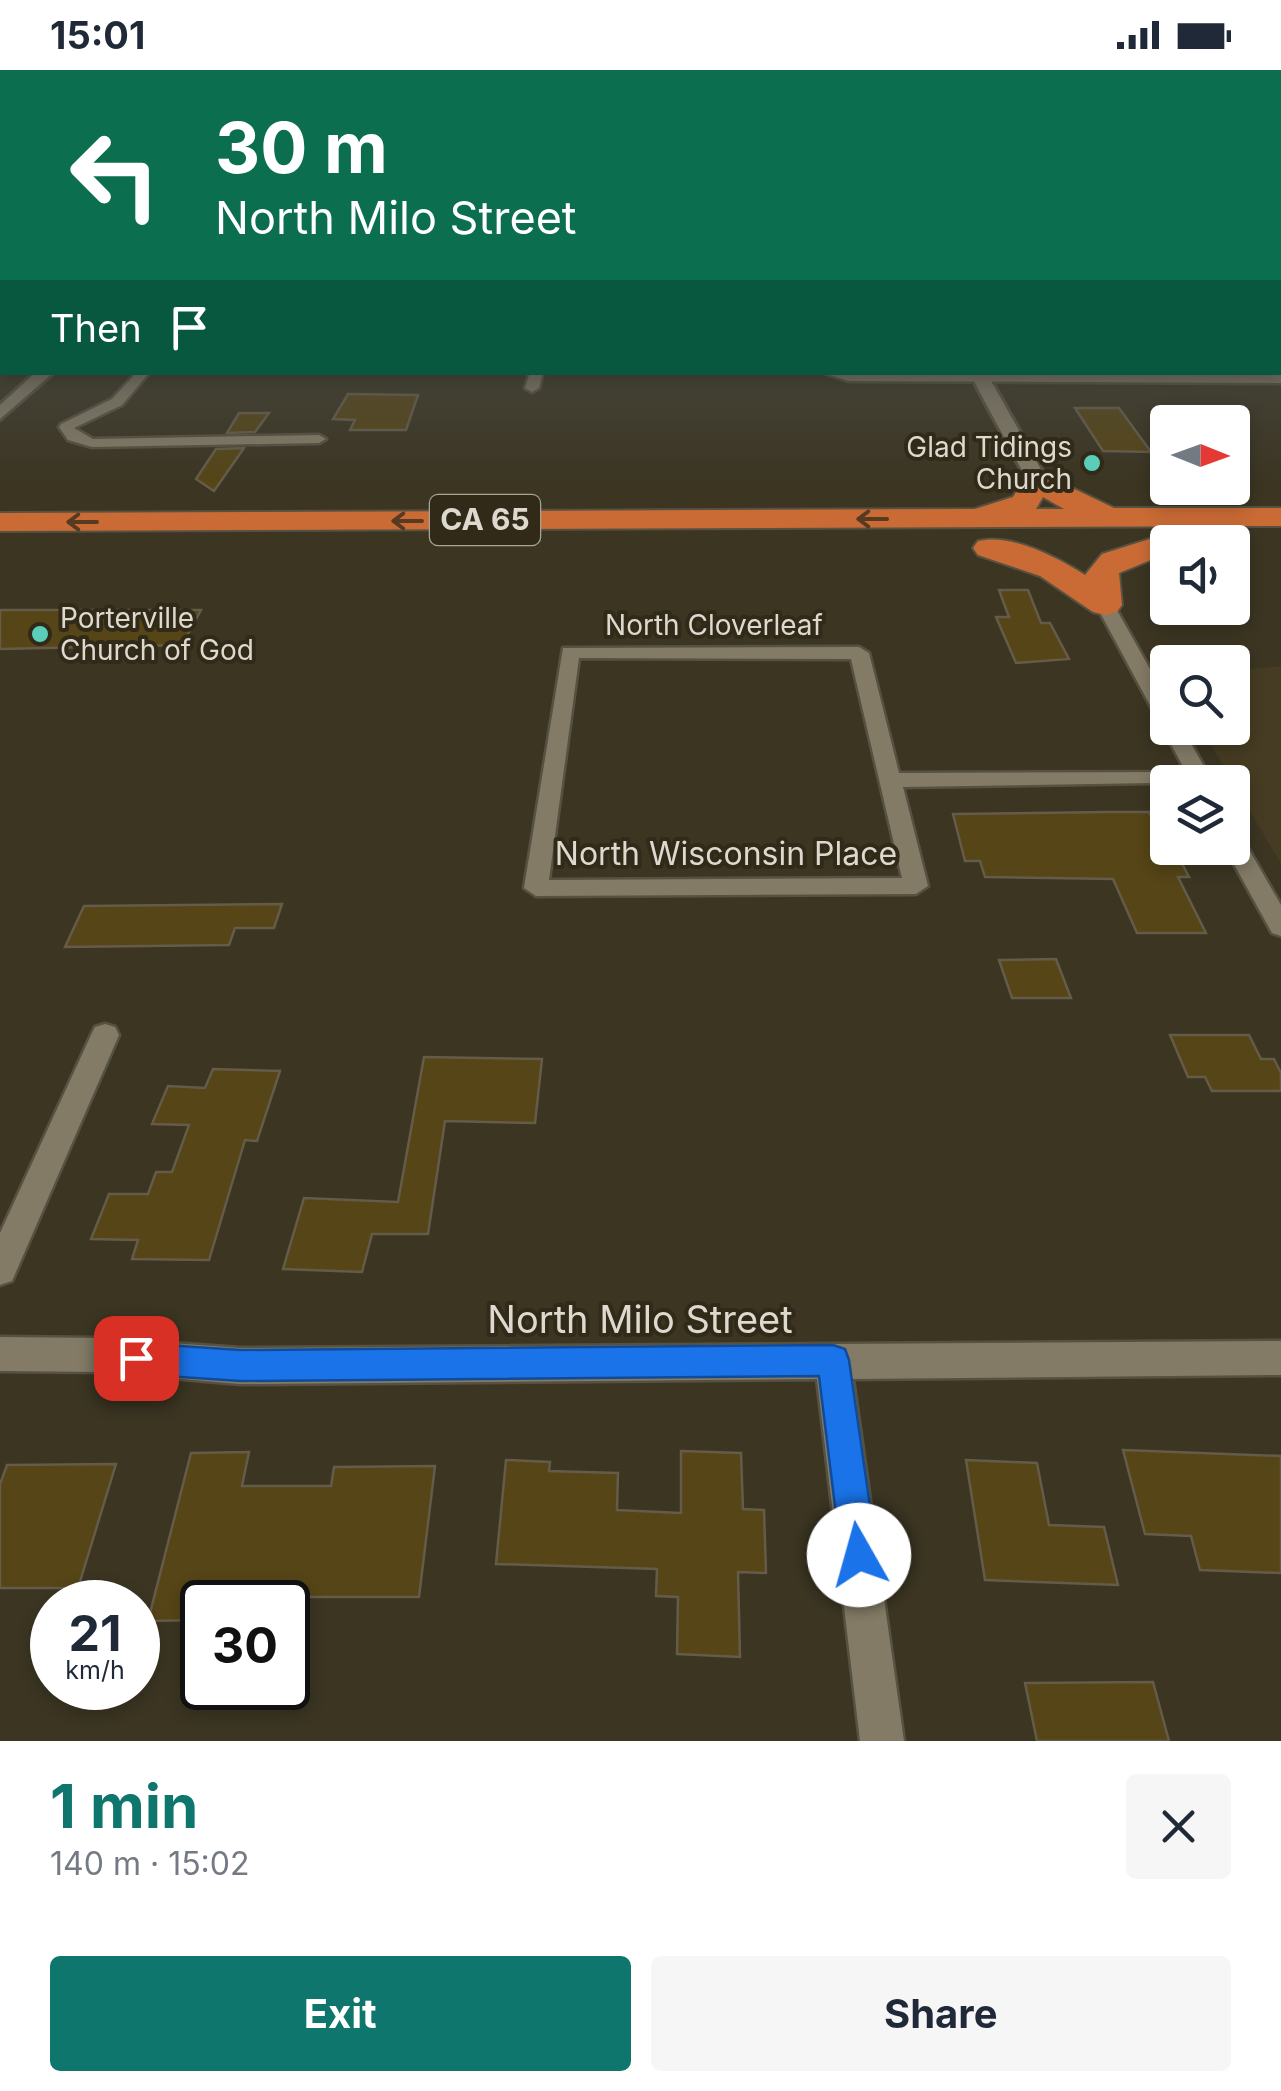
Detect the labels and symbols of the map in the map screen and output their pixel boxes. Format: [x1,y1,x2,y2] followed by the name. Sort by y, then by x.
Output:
[1150,405,1250,505] north arrow
[906,430,1072,496] place label: Glad Tidings Church
[1081,452,1103,474] marker: Glad Tidings Church
[430,495,540,545] road number: CA 65
[856,510,888,528] one-way arrow
[66,512,98,532] one-way arrow
[391,512,424,530] one-way arrow
[60,601,254,667] place label: Porterville Church of God
[605,608,823,642] street label: North Cloverleaf
[29,623,51,645] marker: Porterville Church of God
[555,834,897,873] street label: North Wisconsin Place
[487,1296,793,1342] street label: North Milo Street
[94,1316,179,1401] pin
[807,1503,911,1607] position arrow
[180,1580,310,1710] speed limit sign: 30

